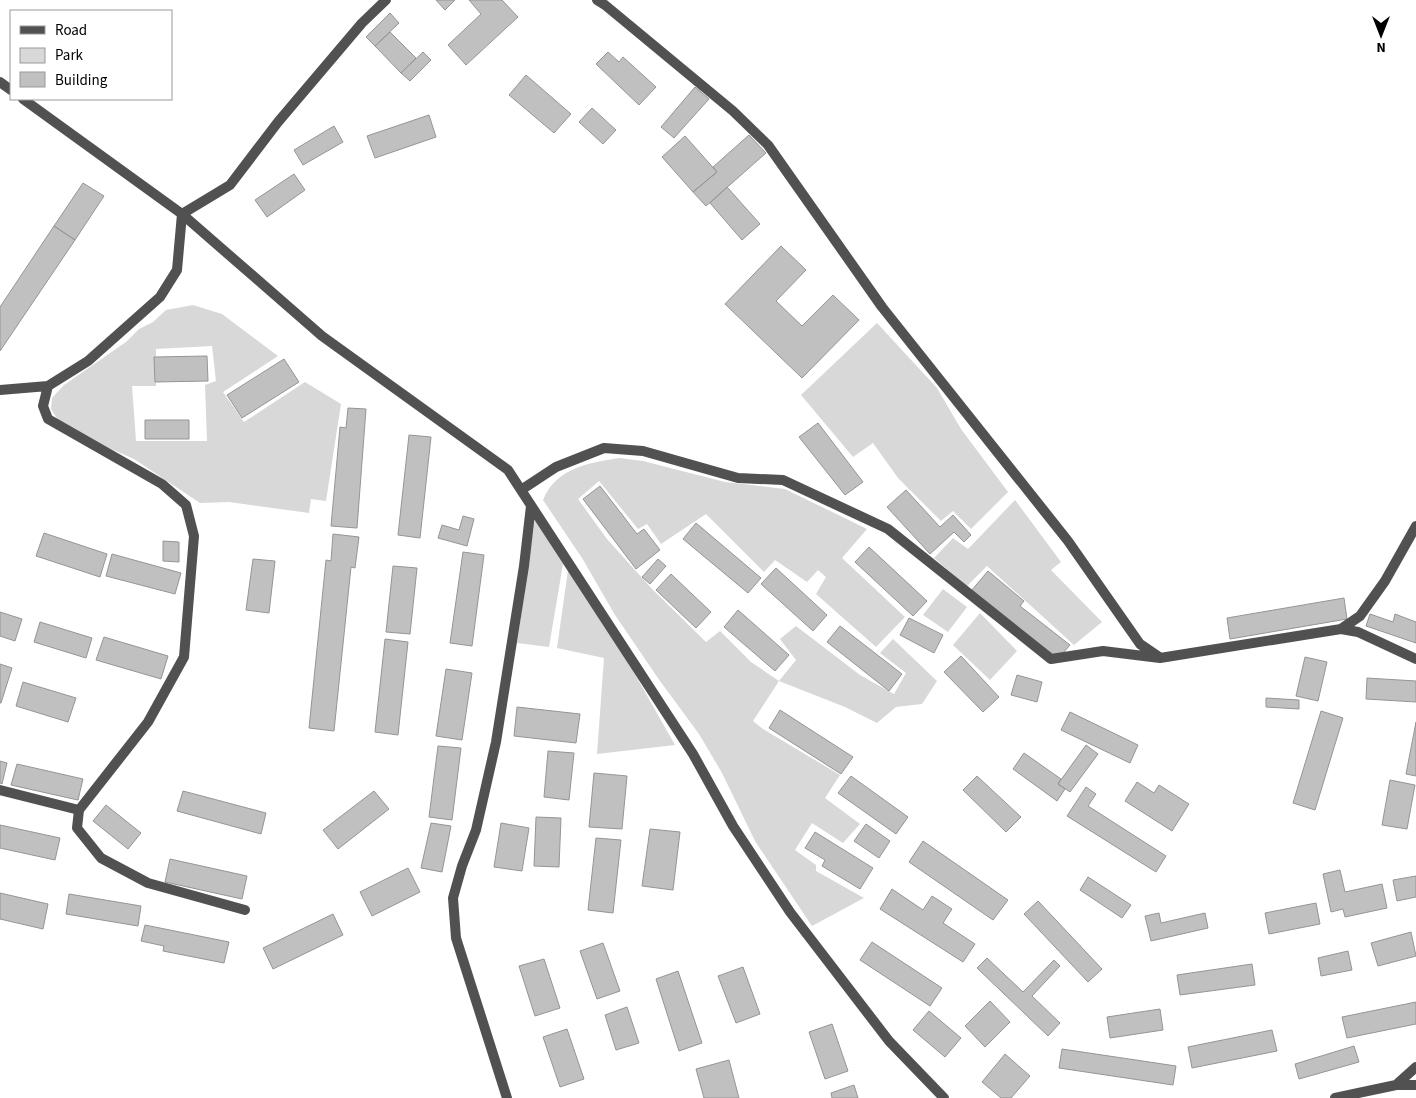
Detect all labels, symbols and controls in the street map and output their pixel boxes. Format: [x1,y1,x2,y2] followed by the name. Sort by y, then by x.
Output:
[10,10,172,100] legend
[1356,10,1406,60] north arrow
[55,20,87,41] text: Road
[1376,37,1386,57] text: N
[55,45,84,66] text: Park
[55,70,108,91] text: Building

